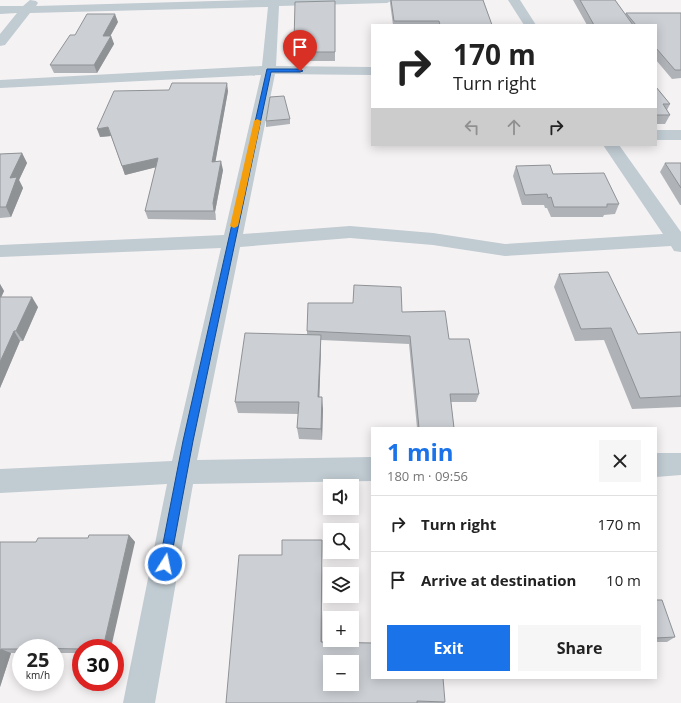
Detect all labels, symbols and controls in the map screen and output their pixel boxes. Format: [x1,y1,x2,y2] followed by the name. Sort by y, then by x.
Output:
[283,30,317,71] pin
[453,35,536,73] text: 170 m
[289,36,311,58] icon: arrive
[387,40,439,92] icon: right
[453,71,536,95] text: Turn right
[461,116,483,138] icon: left
[503,116,525,138] icon: ahead
[545,116,567,138] icon: right
[387,435,454,468] text: 1 min
[599,440,641,482] button: close
[387,467,468,485] text: 180 m · 09:56
[323,479,359,691] map controls
[323,479,359,515] button: sound
[387,513,409,535] icon: right
[421,514,496,534] text: Turn right
[597,514,641,534] text: 170 m
[323,523,359,559] button: search
[144,543,186,585] position arrow
[323,567,359,603] button: layers
[387,569,409,591] icon: arrive
[421,570,576,590] text: Arrive at destination
[606,570,641,590] text: 10 m
[323,611,359,647] button: +
[387,625,510,671] button: Exit
[518,625,641,671] button: Share
[72,639,124,691] speed limit sign: 30
[27,646,49,673] text: 25
[323,655,359,691] button: −
[26,668,50,682] text: km/h

